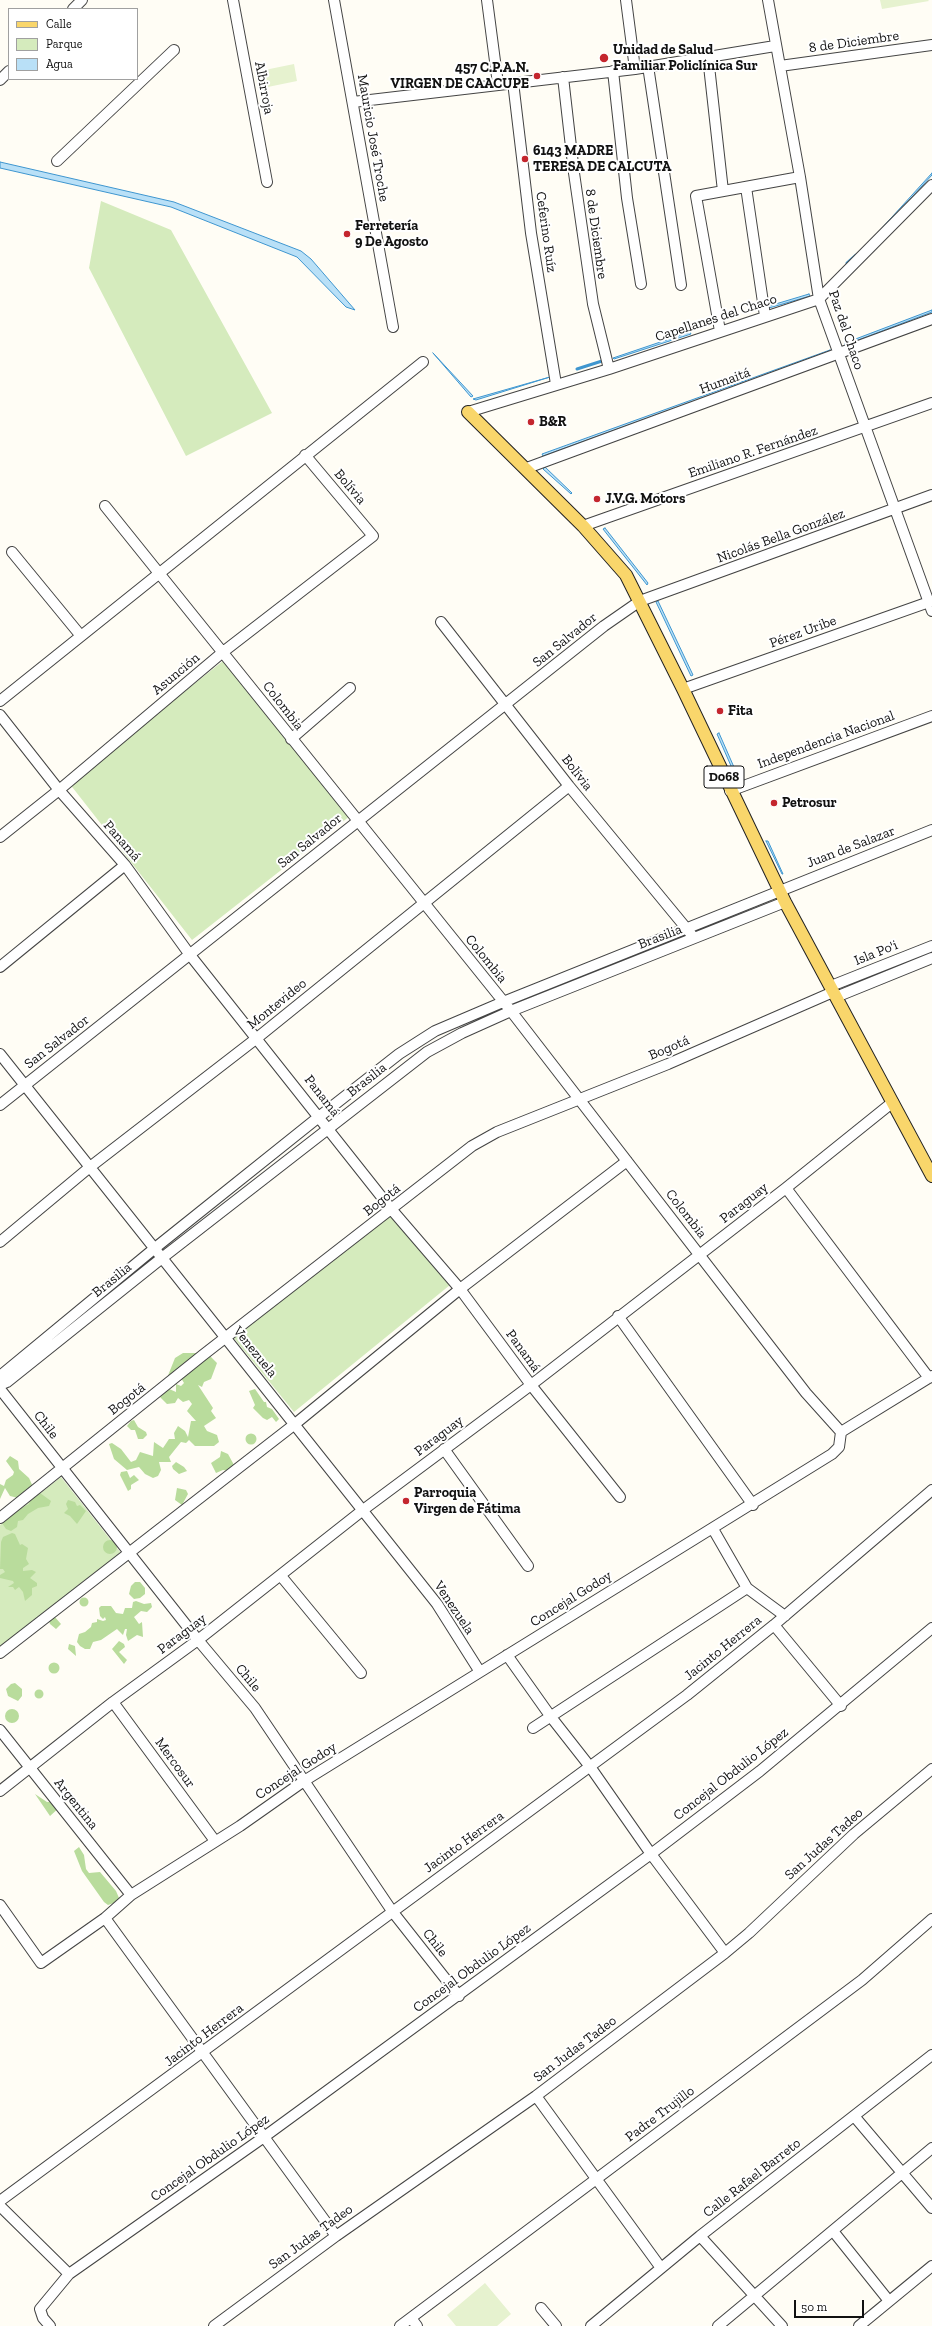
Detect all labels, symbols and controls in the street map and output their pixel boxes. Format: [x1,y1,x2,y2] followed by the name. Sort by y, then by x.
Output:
[8,8,138,80] legend
[46,17,72,31] text: Calle
[808,27,900,57] street label: 8 de Diciembre
[46,37,82,51] text: Parque
[613,42,758,74] place label: Unidad de Salud Familiar Policlínica Sur
[598,52,610,64] marker: Unidad de Salud Familiar Policlínica Sur
[46,57,73,71] text: Agua
[251,60,277,116] street label: Albirroja
[390,60,529,92] place label: 457 C.P.A.N. VIRGEN DE CAACUPE
[532,71,542,81] marker: 457 C.P.A.N. VIRGEN DE CAACUPE
[354,73,392,203] street label: Mauricio José Troche
[533,143,671,176] place label: 6143 MADRE TERESA DE CALCUTA
[520,154,530,164] marker: 6143 MADRE TERESA DE CALCUTA
[581,188,611,280] street label: 8 de Diciembre
[532,190,560,274] street label: Ceferino Ruíz
[355,218,428,250] place label: Ferretería 9 De Agosto
[342,229,352,239] marker: Ferretería 9 De Agosto
[825,288,867,372] street label: Paz del Chaco
[653,290,779,346] street label: Capellanes del Chaco
[697,364,753,398] street label: Humaitá
[539,414,566,430] place label: B&R
[526,417,536,427] marker: B&R
[686,422,820,482] street label: Emiliano R. Fernández
[330,466,370,508] street label: Bolívia
[605,491,685,507] place label: J.V.G. Motors
[592,494,602,504] marker: J.V.G. Motors
[715,505,847,567] street label: Nicolás Bella González
[529,609,601,671] street label: San Salvador
[767,612,839,652] street label: Pérez Uribe
[149,649,203,699] street label: Asunción
[259,678,307,734] street label: Colombia
[728,703,753,719] place label: Fita
[715,706,725,716] marker: Fita
[755,707,897,773] street label: Independencia Nacional
[558,752,596,794] street label: Bolívia
[704,766,744,788] road number: D068
[782,795,837,811] place label: Petrosur
[769,798,779,808] marker: Petrosur
[274,810,346,872] street label: San Salvador
[100,817,144,865] street label: Panamá
[804,822,898,872] street label: Juan de Salazar
[636,921,684,953] street label: Brasilia
[461,931,511,987] street label: Colombia
[852,937,900,969] street label: Isla Po'i
[244,975,310,1033] street label: Montevideo
[21,1011,93,1073] street label: San Salvador
[646,1032,692,1064] street label: Bogotá
[344,1059,390,1101] street label: Brasilia
[300,1072,344,1120] street label: Panamá
[717,1179,771,1227] street label: Paraguay
[360,1180,404,1220] street label: Bogotá
[662,1186,710,1242] street label: Colombia
[89,1259,135,1301] street label: Brasilia
[229,1323,281,1381] street label: Venezuela
[502,1327,544,1375] street label: Panamá
[105,1379,149,1419] street label: Bogotá
[30,1408,62,1442] street label: Chile
[411,1412,467,1460] street label: Paraguay
[414,1485,521,1518] place label: Parroquia Virgen de Fátima
[401,1496,411,1506] marker: Parroquia Virgen de Fátima
[527,1567,615,1631] street label: Concejal Godoy
[430,1578,478,1638] street label: Venezuela
[154,1610,210,1658] street label: Paraguay
[681,1612,765,1684] street label: Jacinto Herrera
[232,1661,264,1695] street label: Chile
[670,1724,792,1824] street label: Concejal Obdulio López
[151,1735,199,1791] street label: Mercosur
[252,1739,340,1803] street label: Concejal Godoy
[50,1775,102,1833] street label: Argentina
[781,1804,867,1884] street label: San Judas Tadeo
[421,1807,507,1877] street label: Jacinto Herrera
[410,1920,534,2016] street label: Concejal Obdulio López
[419,1926,451,1960] street label: Chile
[161,2000,247,2070] street label: Jacinto Herrera
[530,2012,620,2086] street label: San Judas Tadeo
[622,2083,698,2145] street label: Padre Trujillo
[147,2111,273,2205] street label: Concejal Obdulio López
[700,2135,804,2221] street label: Calle Rafael Barreto
[266,2201,356,2273] street label: San Judas Tadeo
[796,2292,866,2318] scale bar
[801,2300,827,2314] text: 50 m

